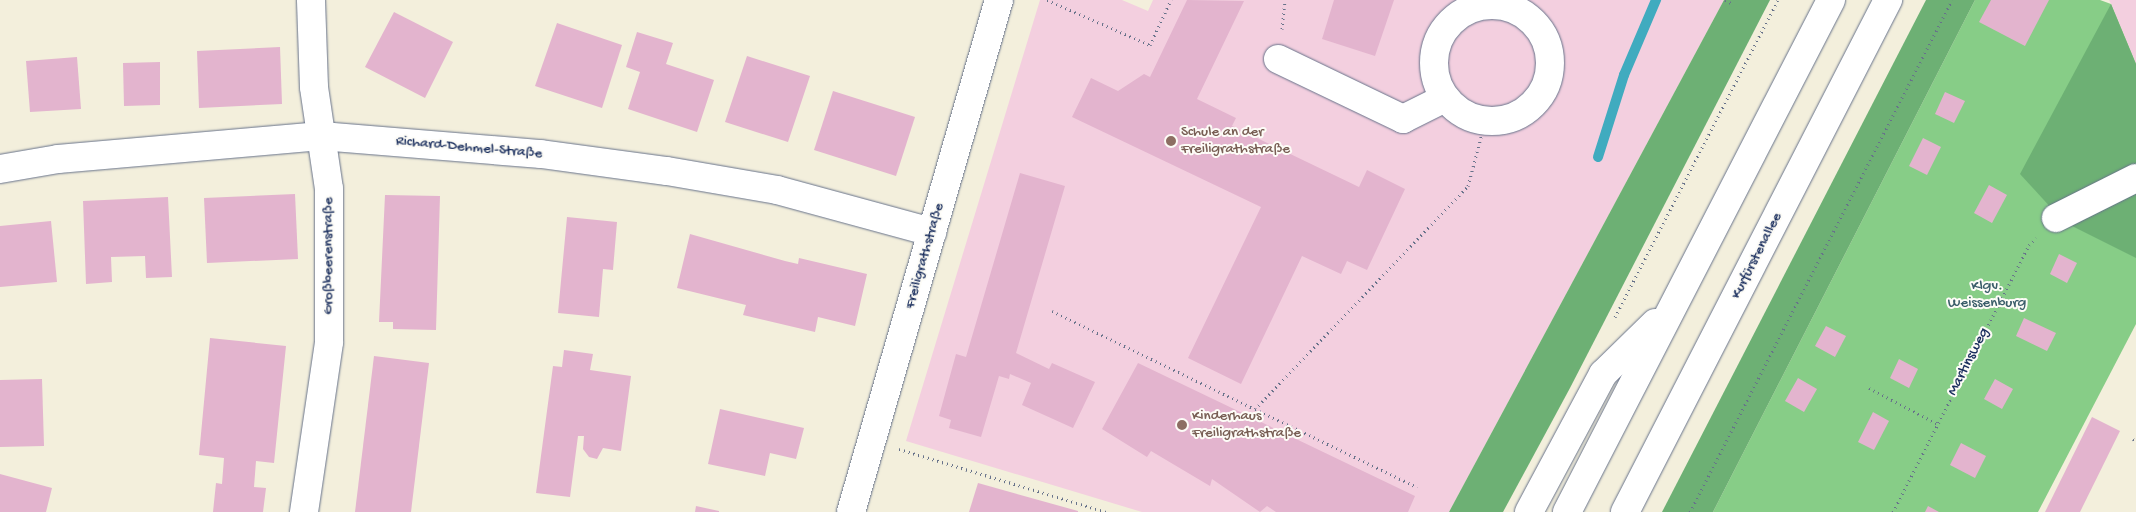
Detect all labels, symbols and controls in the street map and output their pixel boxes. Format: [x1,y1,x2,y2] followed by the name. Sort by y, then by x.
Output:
[1181,123,1290,158] place label: Schule an der Freiligrathstraße
[395,133,543,163] street label: Richard-Dehmel-Straße
[1165,135,1177,147] marker: Schule an der Freiligrathstraße
[320,197,338,315] street label: Großbeerenstraße
[901,201,949,311] street label: Freiligrathstraße
[1728,210,1786,302] street label: Kurfürstenallee
[1948,277,2026,312] park label: Klgv. Weissenburg
[1944,325,1994,399] street label: Martinsweg
[1192,407,1301,442] place label: Kinderhaus Freiligrathstraße
[1176,419,1188,431] marker: Kinderhaus Freiligrathstraße

